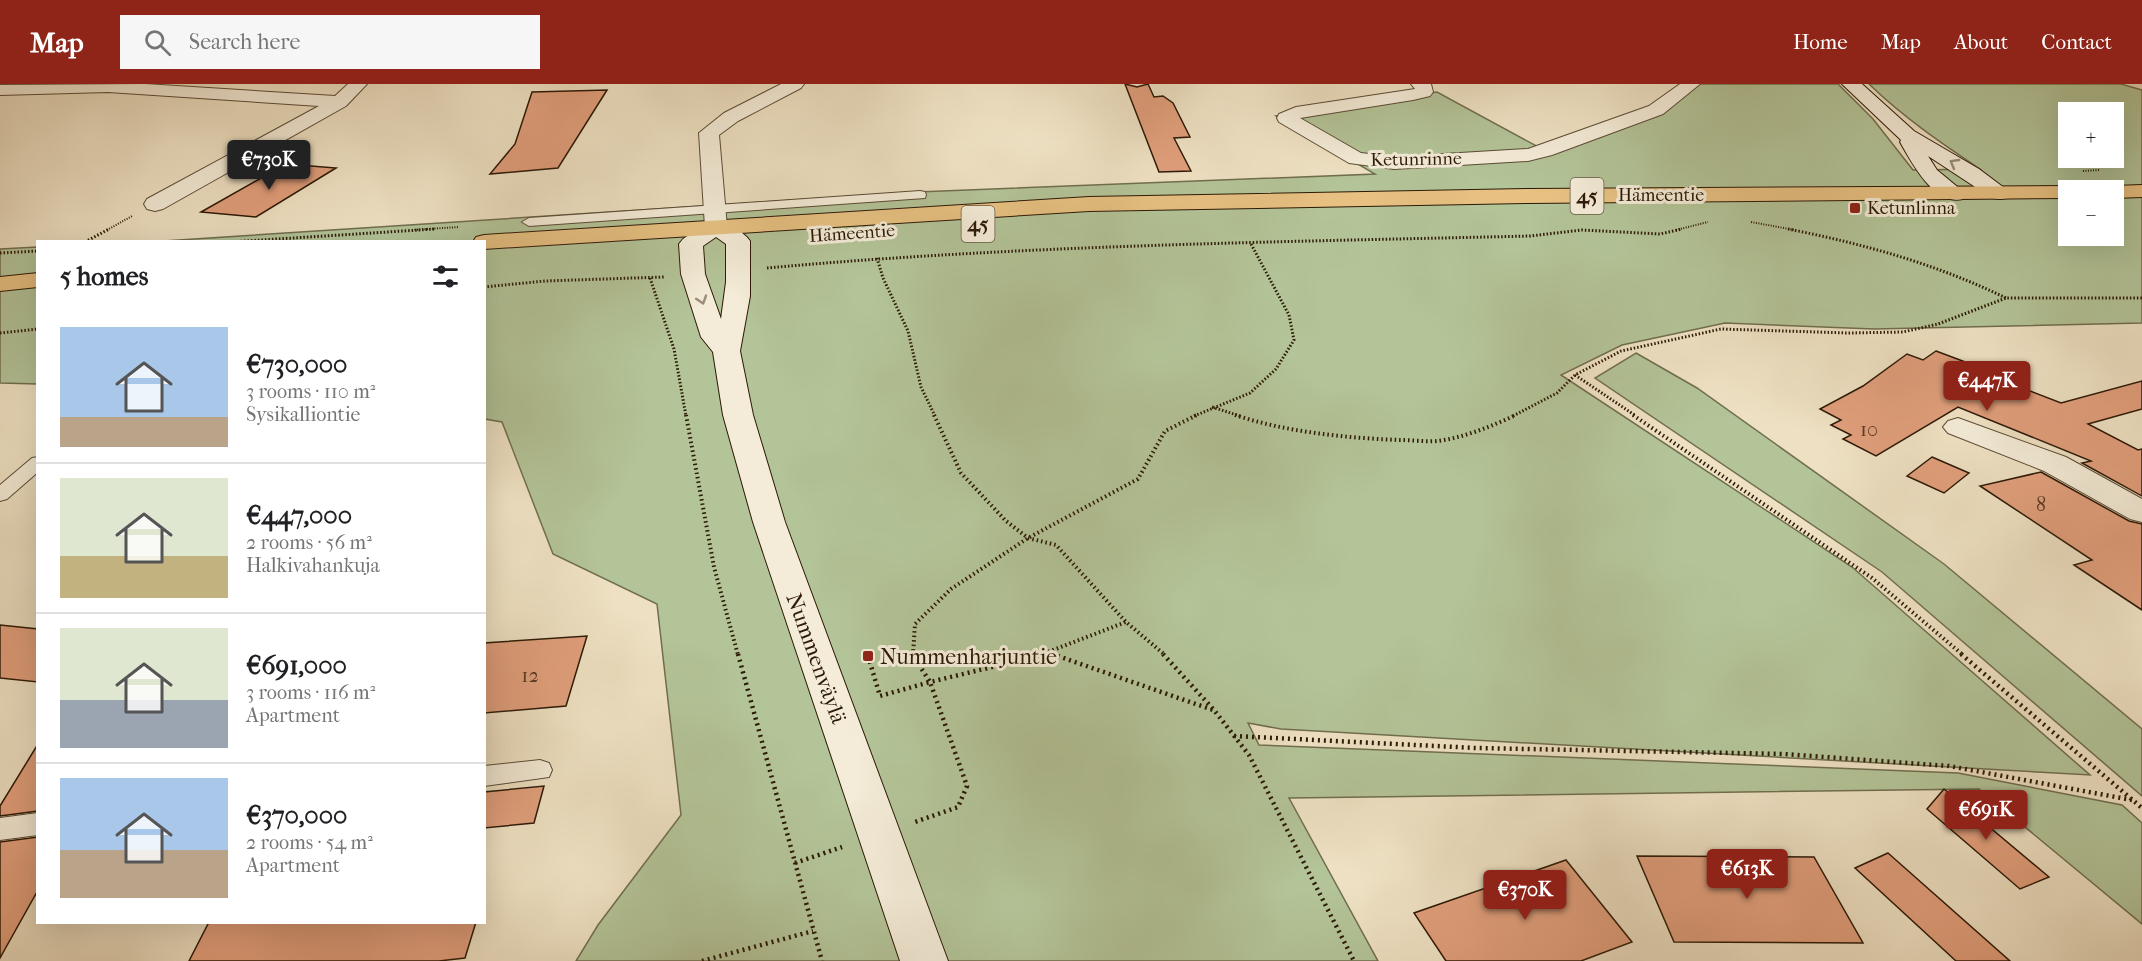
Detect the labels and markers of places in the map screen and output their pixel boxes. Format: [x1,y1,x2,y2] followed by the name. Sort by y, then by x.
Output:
[227,140,311,191] pin: €730K
[1867,198,1956,219] place label: Ketunlinna
[1848,201,1862,215] marker: Ketunlinna
[1945,361,2029,412] pin: €447K
[880,644,1057,670] place label: Nummenharjuntie
[861,649,875,663] marker: Nummenharjuntie
[1944,790,2028,841] pin: €691K
[1705,849,1789,900] pin: €613K
[1483,870,1567,921] pin: €370K

